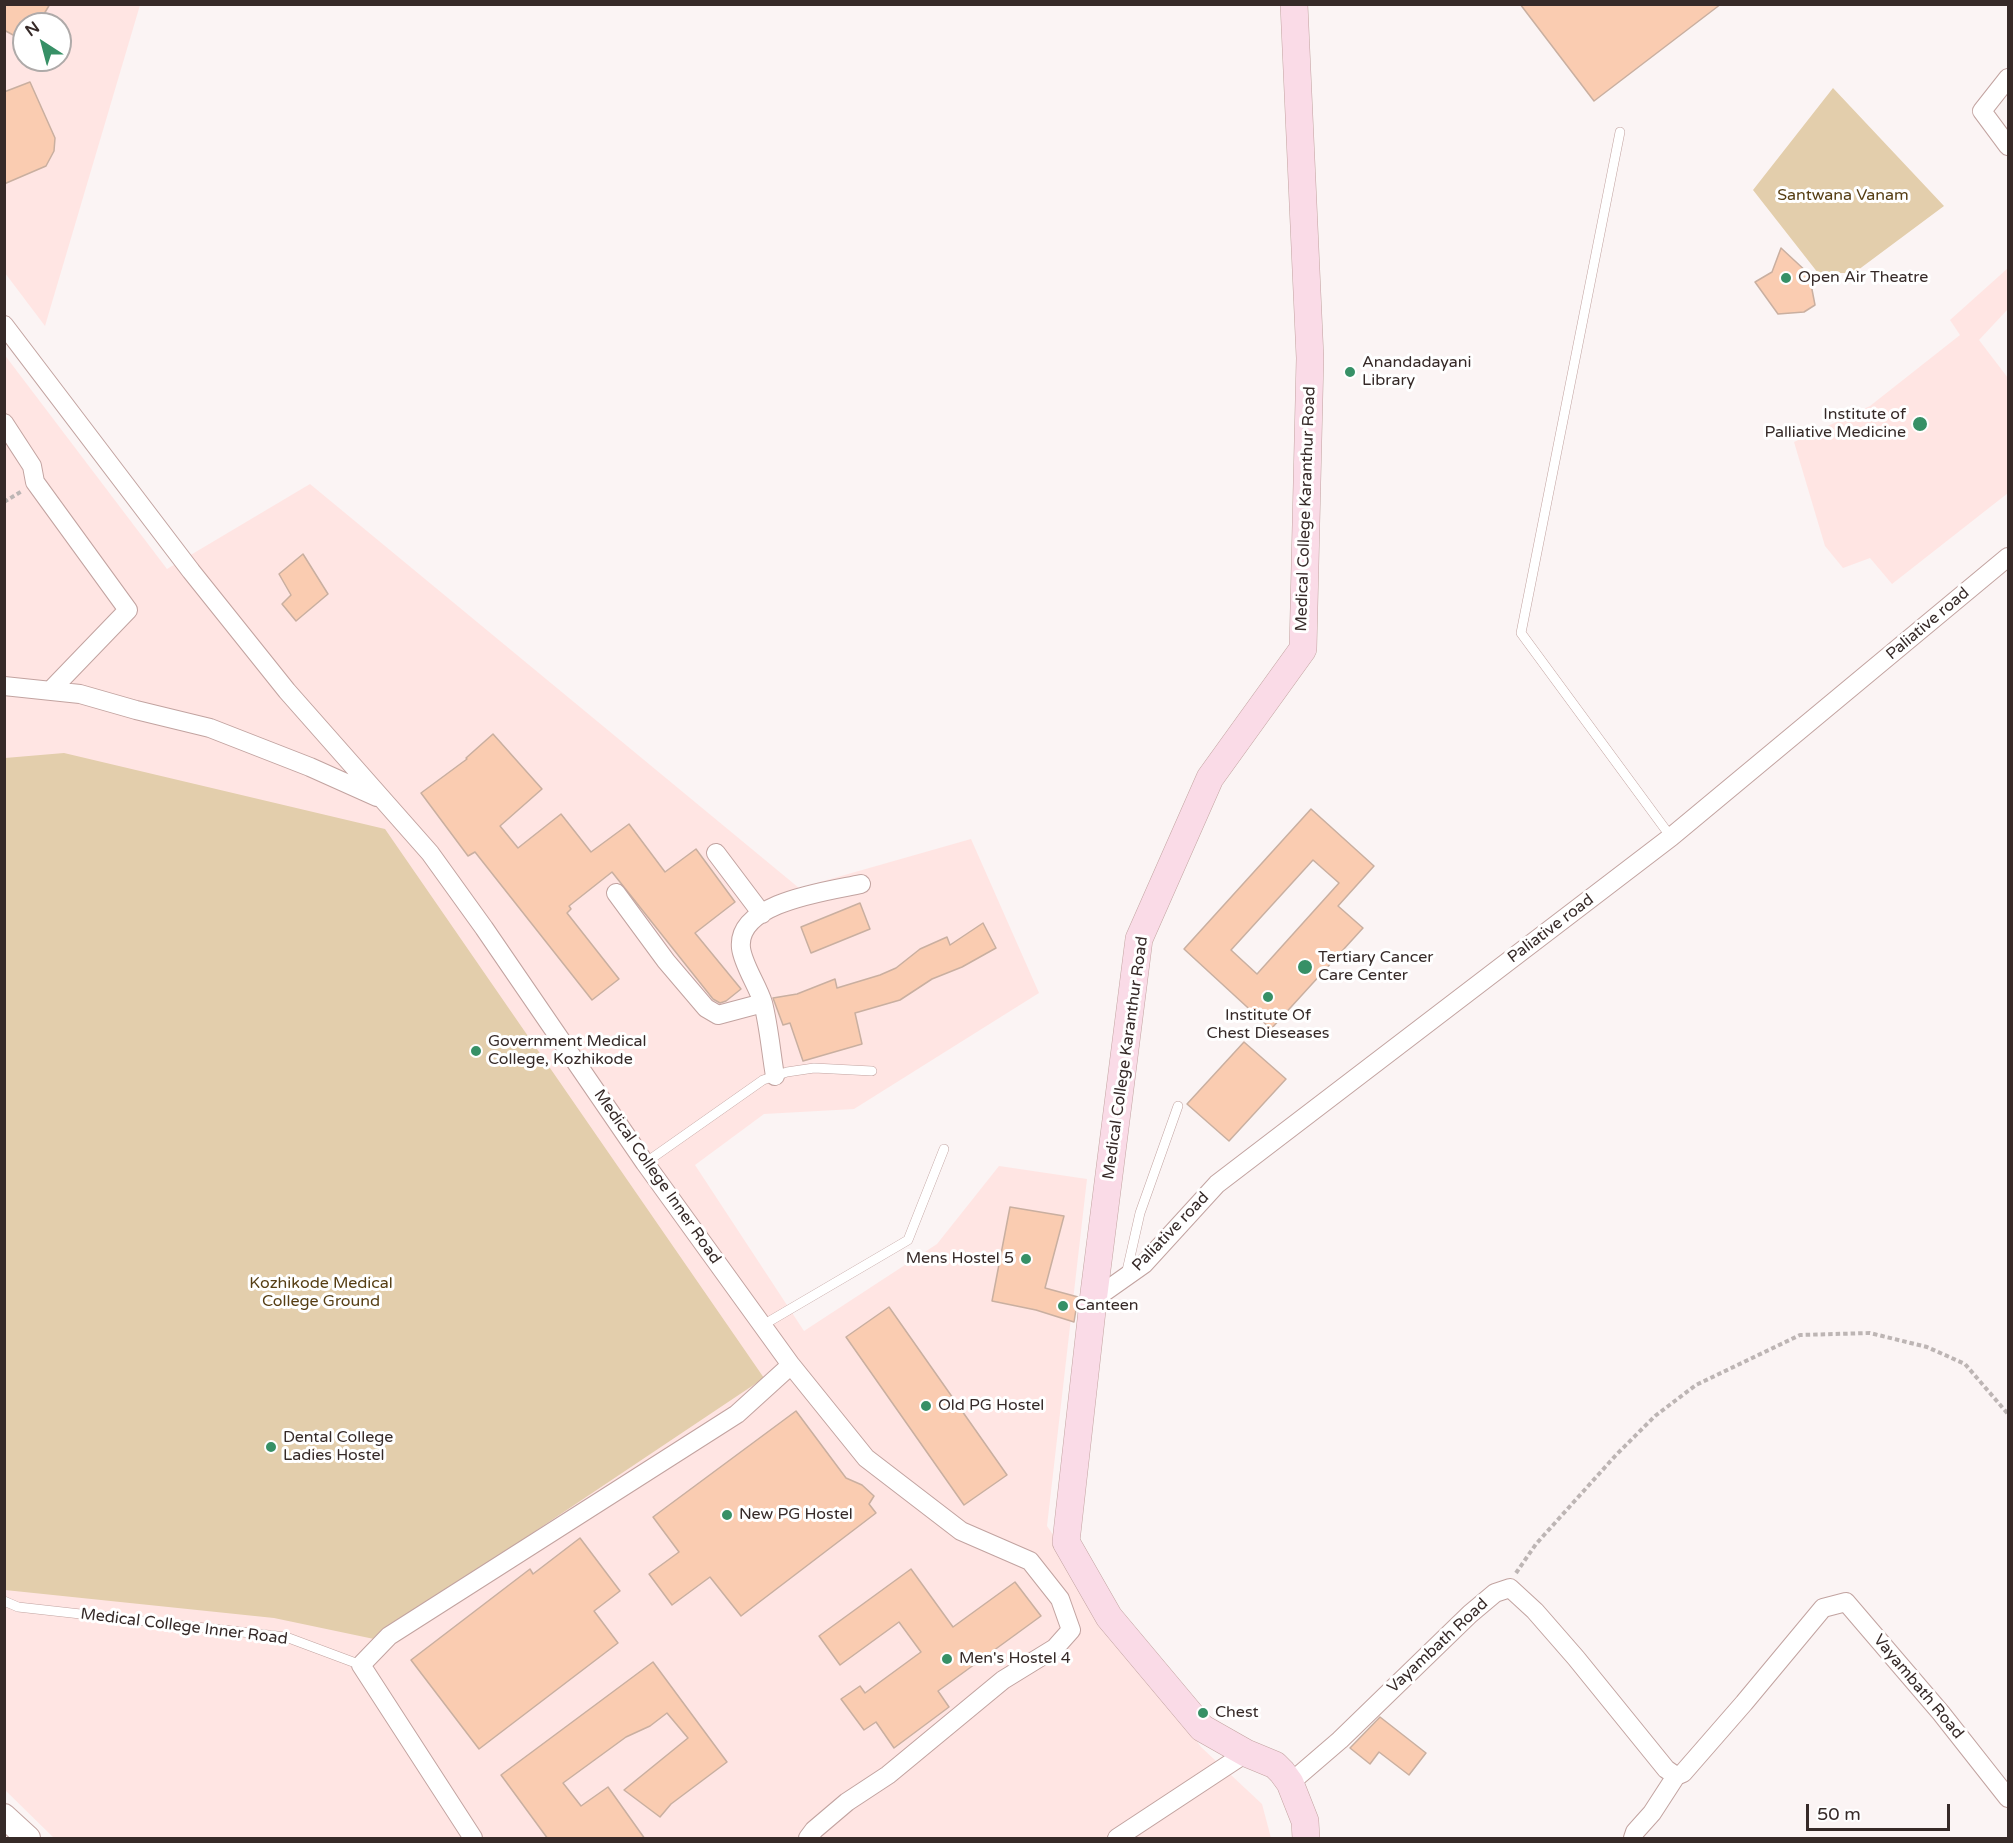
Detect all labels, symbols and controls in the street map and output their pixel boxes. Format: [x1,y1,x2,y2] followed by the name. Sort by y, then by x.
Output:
[12,12,72,72] north arrow
[22,17,44,41] text: N
[1777,186,1909,206] park label: Santwana Vanam
[1798,268,1928,288] place label: Open Air Theatre
[1779,271,1793,285] marker: Open Air Theatre
[1362,353,1472,391] place label: Anandadayani Library
[1343,365,1357,379] marker: Anandadayani Library
[1292,386,1320,632] street label: Medical College Karanthur Road
[1765,405,1906,443] place label: Institute of Palliative Medicine
[1911,415,1929,433] marker: Institute of Palliative Medicine
[1883,584,1973,664] street label: Paliative road
[1504,890,1598,968] street label: Paliative road
[1099,935,1153,1181] street label: Medical College Karanthur Road
[1318,948,1433,986] place label: Tertiary Cancer Care Center
[1296,958,1314,976] marker: Tertiary Cancer Care Center
[1261,990,1275,1004] marker: Institute Of Chest Dieseases
[1207,1006,1329,1044] place label: Institute Of Chest Dieseases
[488,1032,646,1070] place label: Government Medical College, Kozhikode
[469,1044,483,1058] marker: Government Medical College, Kozhikode
[589,1086,725,1268] street label: Medical College Inner Road
[1129,1188,1213,1276] street label: Paliative road
[906,1249,1014,1269] place label: Mens Hostel 5
[1019,1252,1033,1266] marker: Mens Hostel 5
[249,1274,393,1312] park label: Kozhikode Medical College Ground
[1075,1296,1139,1316] place label: Canteen
[1056,1299,1070,1313] marker: Canteen
[938,1396,1044,1416] place label: Old PG Hostel
[919,1399,933,1413] marker: Old PG Hostel
[283,1428,393,1466] place label: Dental College Ladies Hostel
[264,1440,278,1454] marker: Dental College Ladies Hostel
[739,1505,853,1525] place label: New PG Hostel
[720,1508,734,1522] marker: New PG Hostel
[1384,1595,1492,1697] street label: Vayambath Road
[79,1605,289,1649] street label: Medical College Inner Road
[1869,1631,1967,1743] street label: Vayambath Road
[959,1649,1071,1669] place label: Men's Hostel 4
[940,1652,954,1666] marker: Men's Hostel 4
[1215,1703,1259,1723] place label: Chest
[1196,1706,1210,1720] marker: Chest
[1809,1792,1953,1830] scale bar
[1817,1803,1861,1825] text: 50 m

